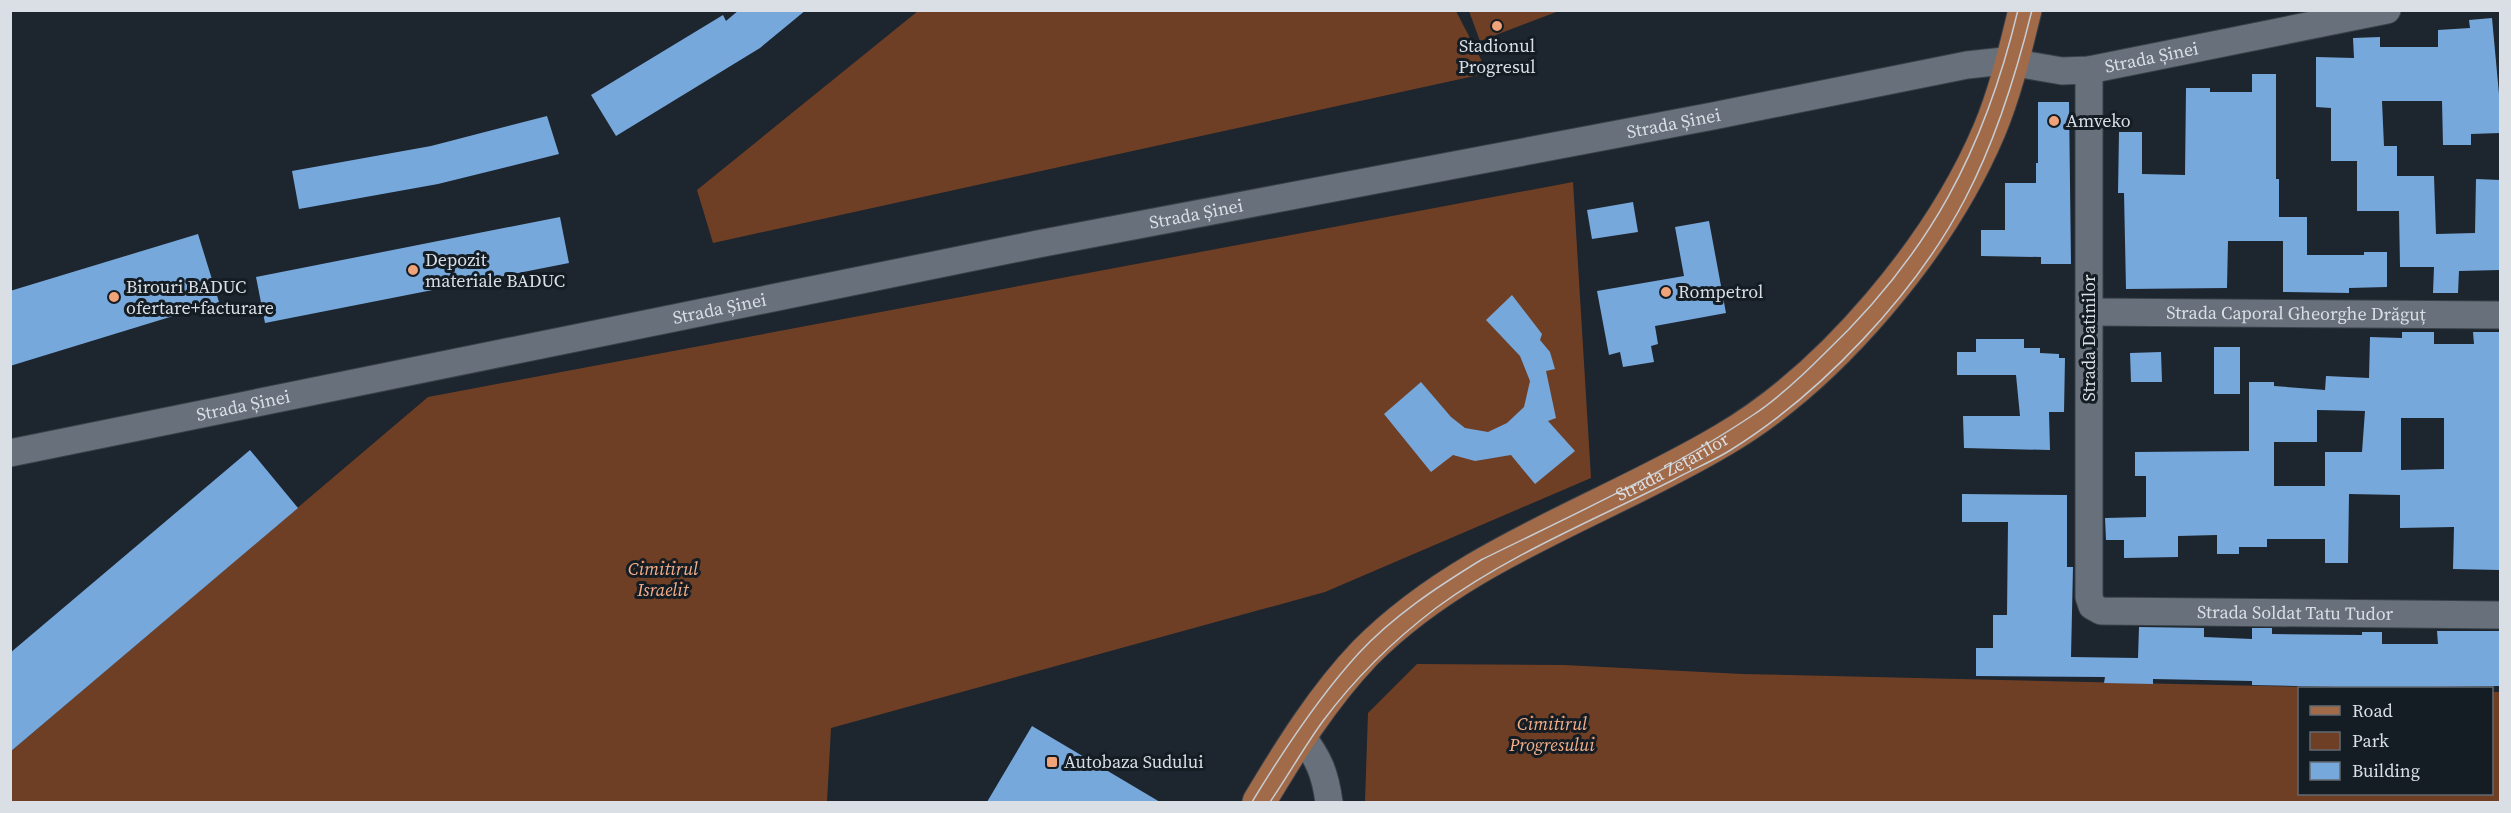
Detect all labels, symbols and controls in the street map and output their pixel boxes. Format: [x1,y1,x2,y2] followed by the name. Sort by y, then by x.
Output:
[1490,19,1504,33] marker: Stadionul Progresul
[1458,33,1536,79] place label: Stadionul Progresul
[2102,35,2200,79] street label: Strada Șinei
[1625,102,1723,144] street label: Strada Șinei
[2066,108,2131,133] place label: Amveko
[2047,114,2061,128] marker: Amveko
[1147,192,1245,235] street label: Strada Șinei
[425,247,565,293] place label: Depozit materiale BADUC
[406,263,420,277] marker: Depozit materiale BADUC
[126,274,274,320] place label: Birouri BADUC ofertare+facturare
[2076,274,2101,402] street label: Strada Datinilor
[1678,279,1763,304] place label: Rompetrol
[1659,285,1673,299] marker: Rompetrol
[670,287,768,330] street label: Strada Șinei
[107,290,121,304] marker: Birouri BADUC ofertare+facturare
[2166,300,2426,326] street label: Strada Caporal Gheorghe Drăguț
[194,383,292,427] street label: Strada Șinei
[1611,426,1734,507] street label: Strada Zețarilor
[628,556,698,602] park label: Cimitirul Israelit
[2197,599,2394,626] street label: Strada Soldat Tatu Tudor
[2298,687,2493,795] legend
[2352,698,2393,723] text: Road
[1508,711,1595,757] park label: Cimitirul Progresului
[2352,728,2389,753] text: Park
[1064,749,1204,774] place label: Autobaza Sudului
[1045,755,1059,769] marker: Autobaza Sudului
[2352,758,2420,783] text: Building

